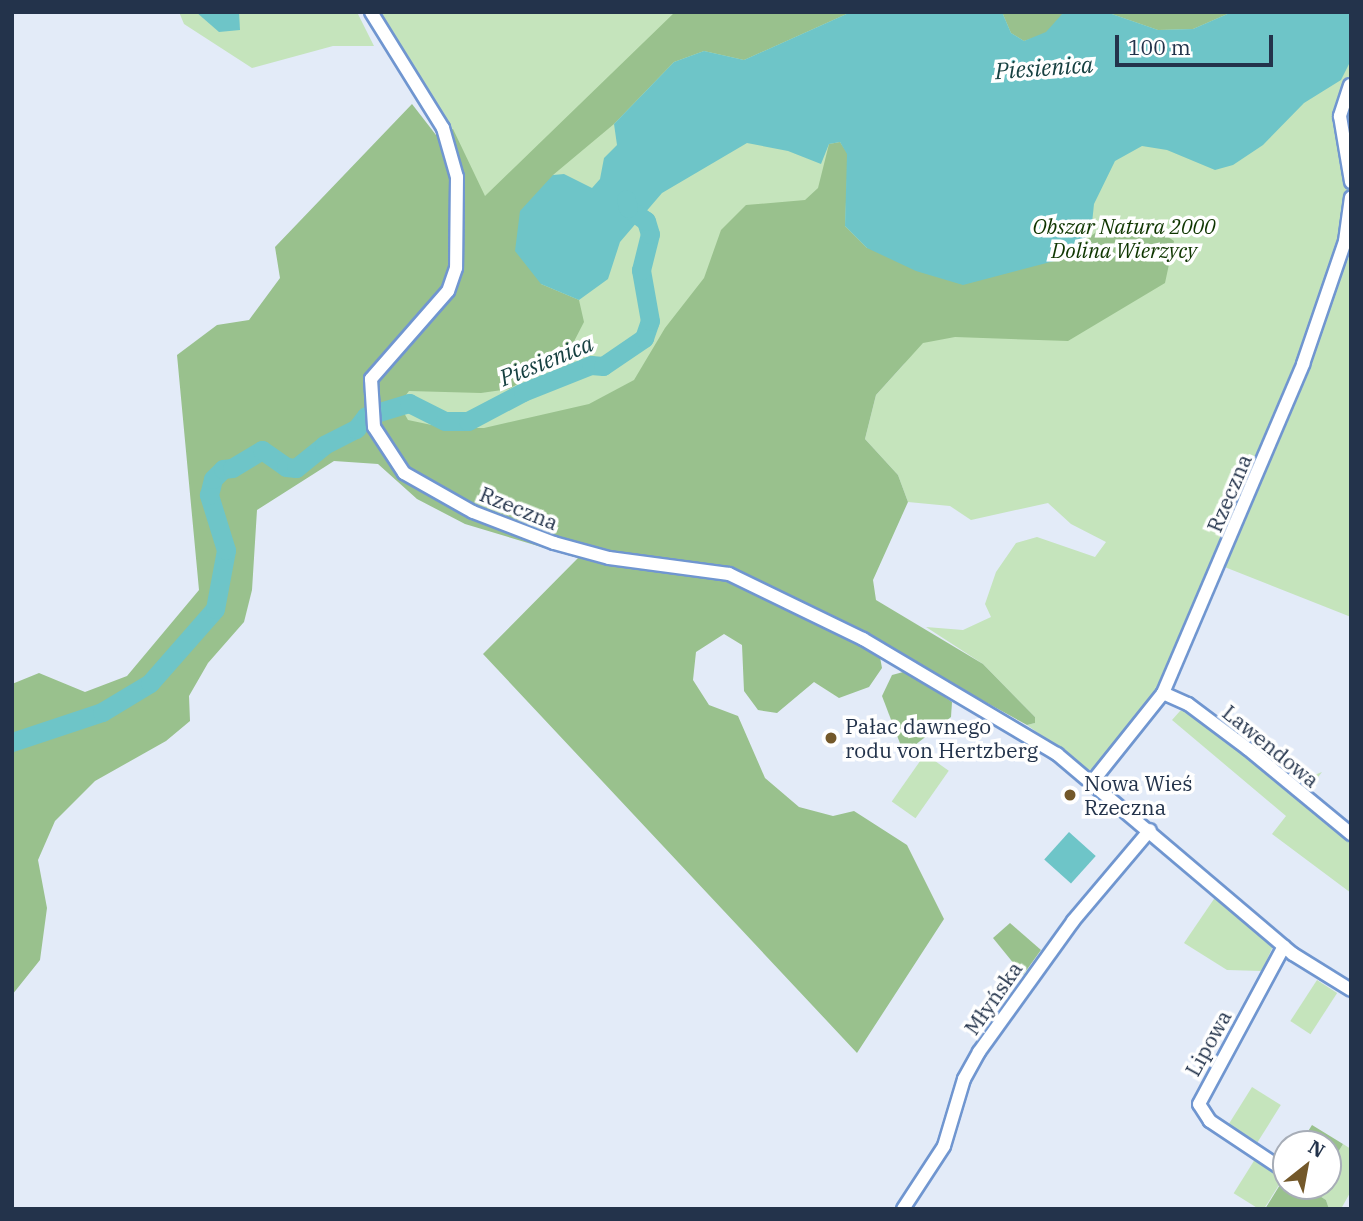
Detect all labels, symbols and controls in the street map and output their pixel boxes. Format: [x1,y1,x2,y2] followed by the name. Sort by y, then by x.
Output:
[1118,21,1276,65] scale bar
[1128,33,1191,61] text: 100 m
[994,50,1094,84] water label: Piesienica
[1032,213,1216,263] park label: Obszar Natura 2000 Dolina Wierzycy
[495,329,597,391] water label: Piesienica
[1201,450,1257,536] street label: Rzeczna
[476,481,562,535] street label: Rzeczna
[1218,699,1324,793] street label: Lawendowa
[845,713,1038,763] place label: Pałac dawnego rodu von Hertzberg
[823,730,839,746] marker: Pałac dawnego rodu von Hertzberg
[1084,770,1193,820] place label: Nowa Wieś Rzeczna
[1062,787,1078,803] marker: Nowa Wieś Rzeczna
[959,957,1027,1039] street label: Młyńska
[1180,1006,1236,1080] street label: Lipowa
[1272,1130,1342,1200] north arrow
[1304,1135,1329,1163] text: N

